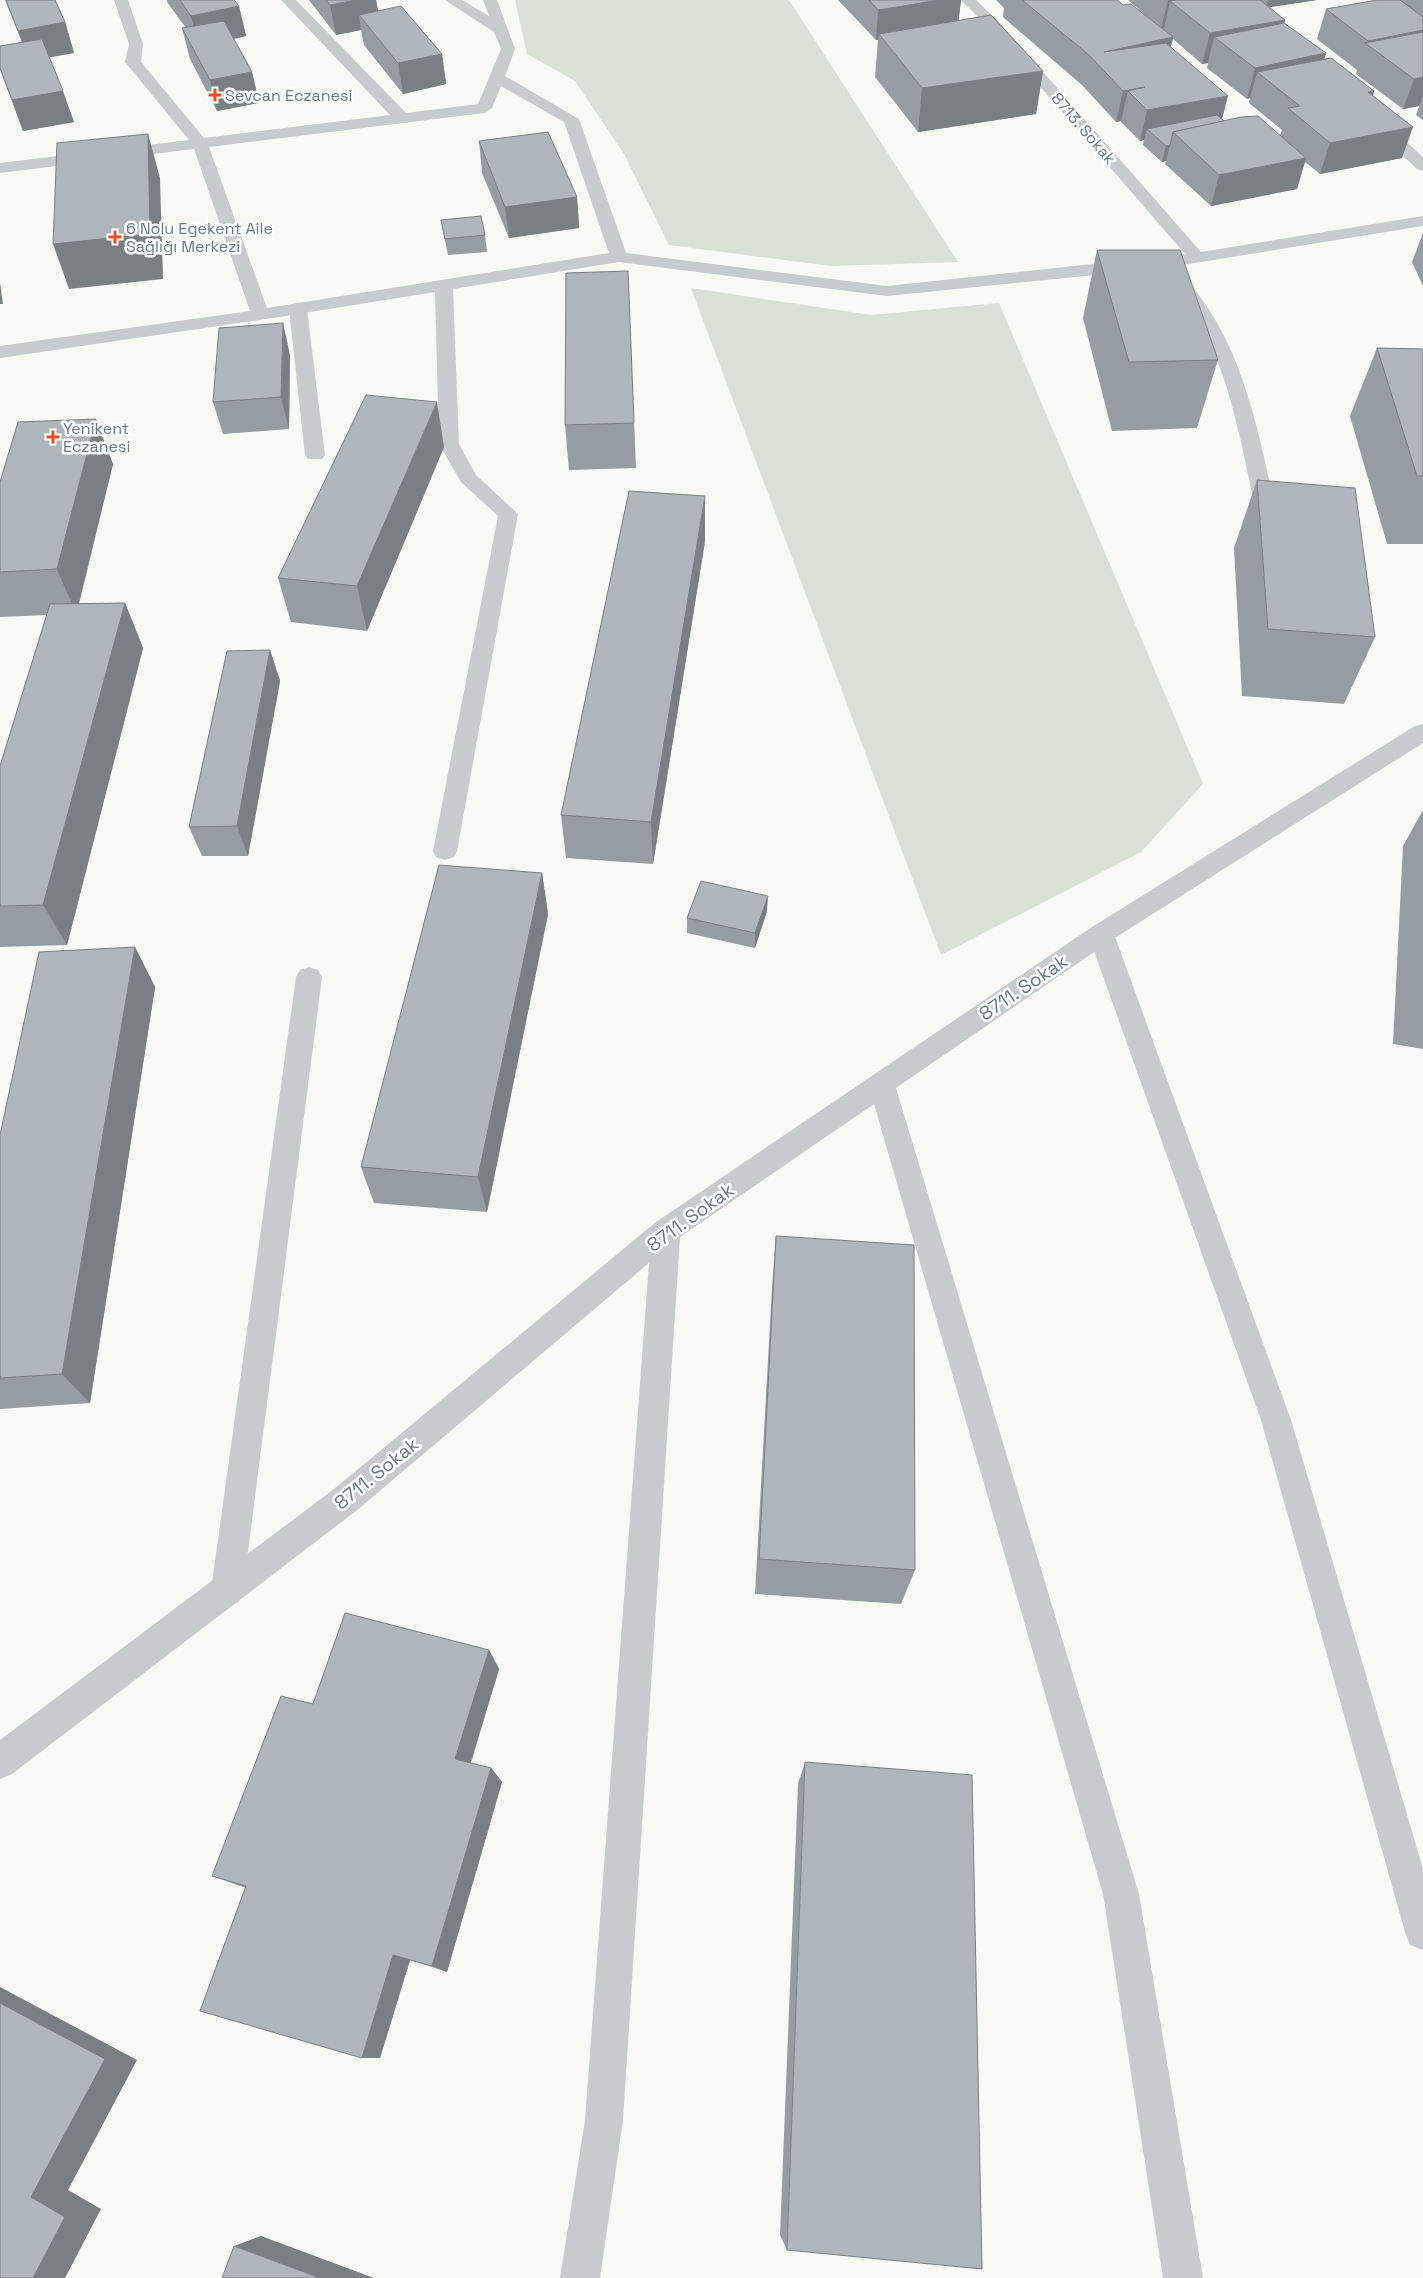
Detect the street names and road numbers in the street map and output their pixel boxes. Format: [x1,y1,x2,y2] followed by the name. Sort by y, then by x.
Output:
[1047,88,1121,169] street label: 8713. Sokak
[974,949,1072,1026] street label: 8711. Sokak
[642,1177,739,1257] street label: 8711. Sokak
[329,1432,424,1515] street label: 8711. Sokak

